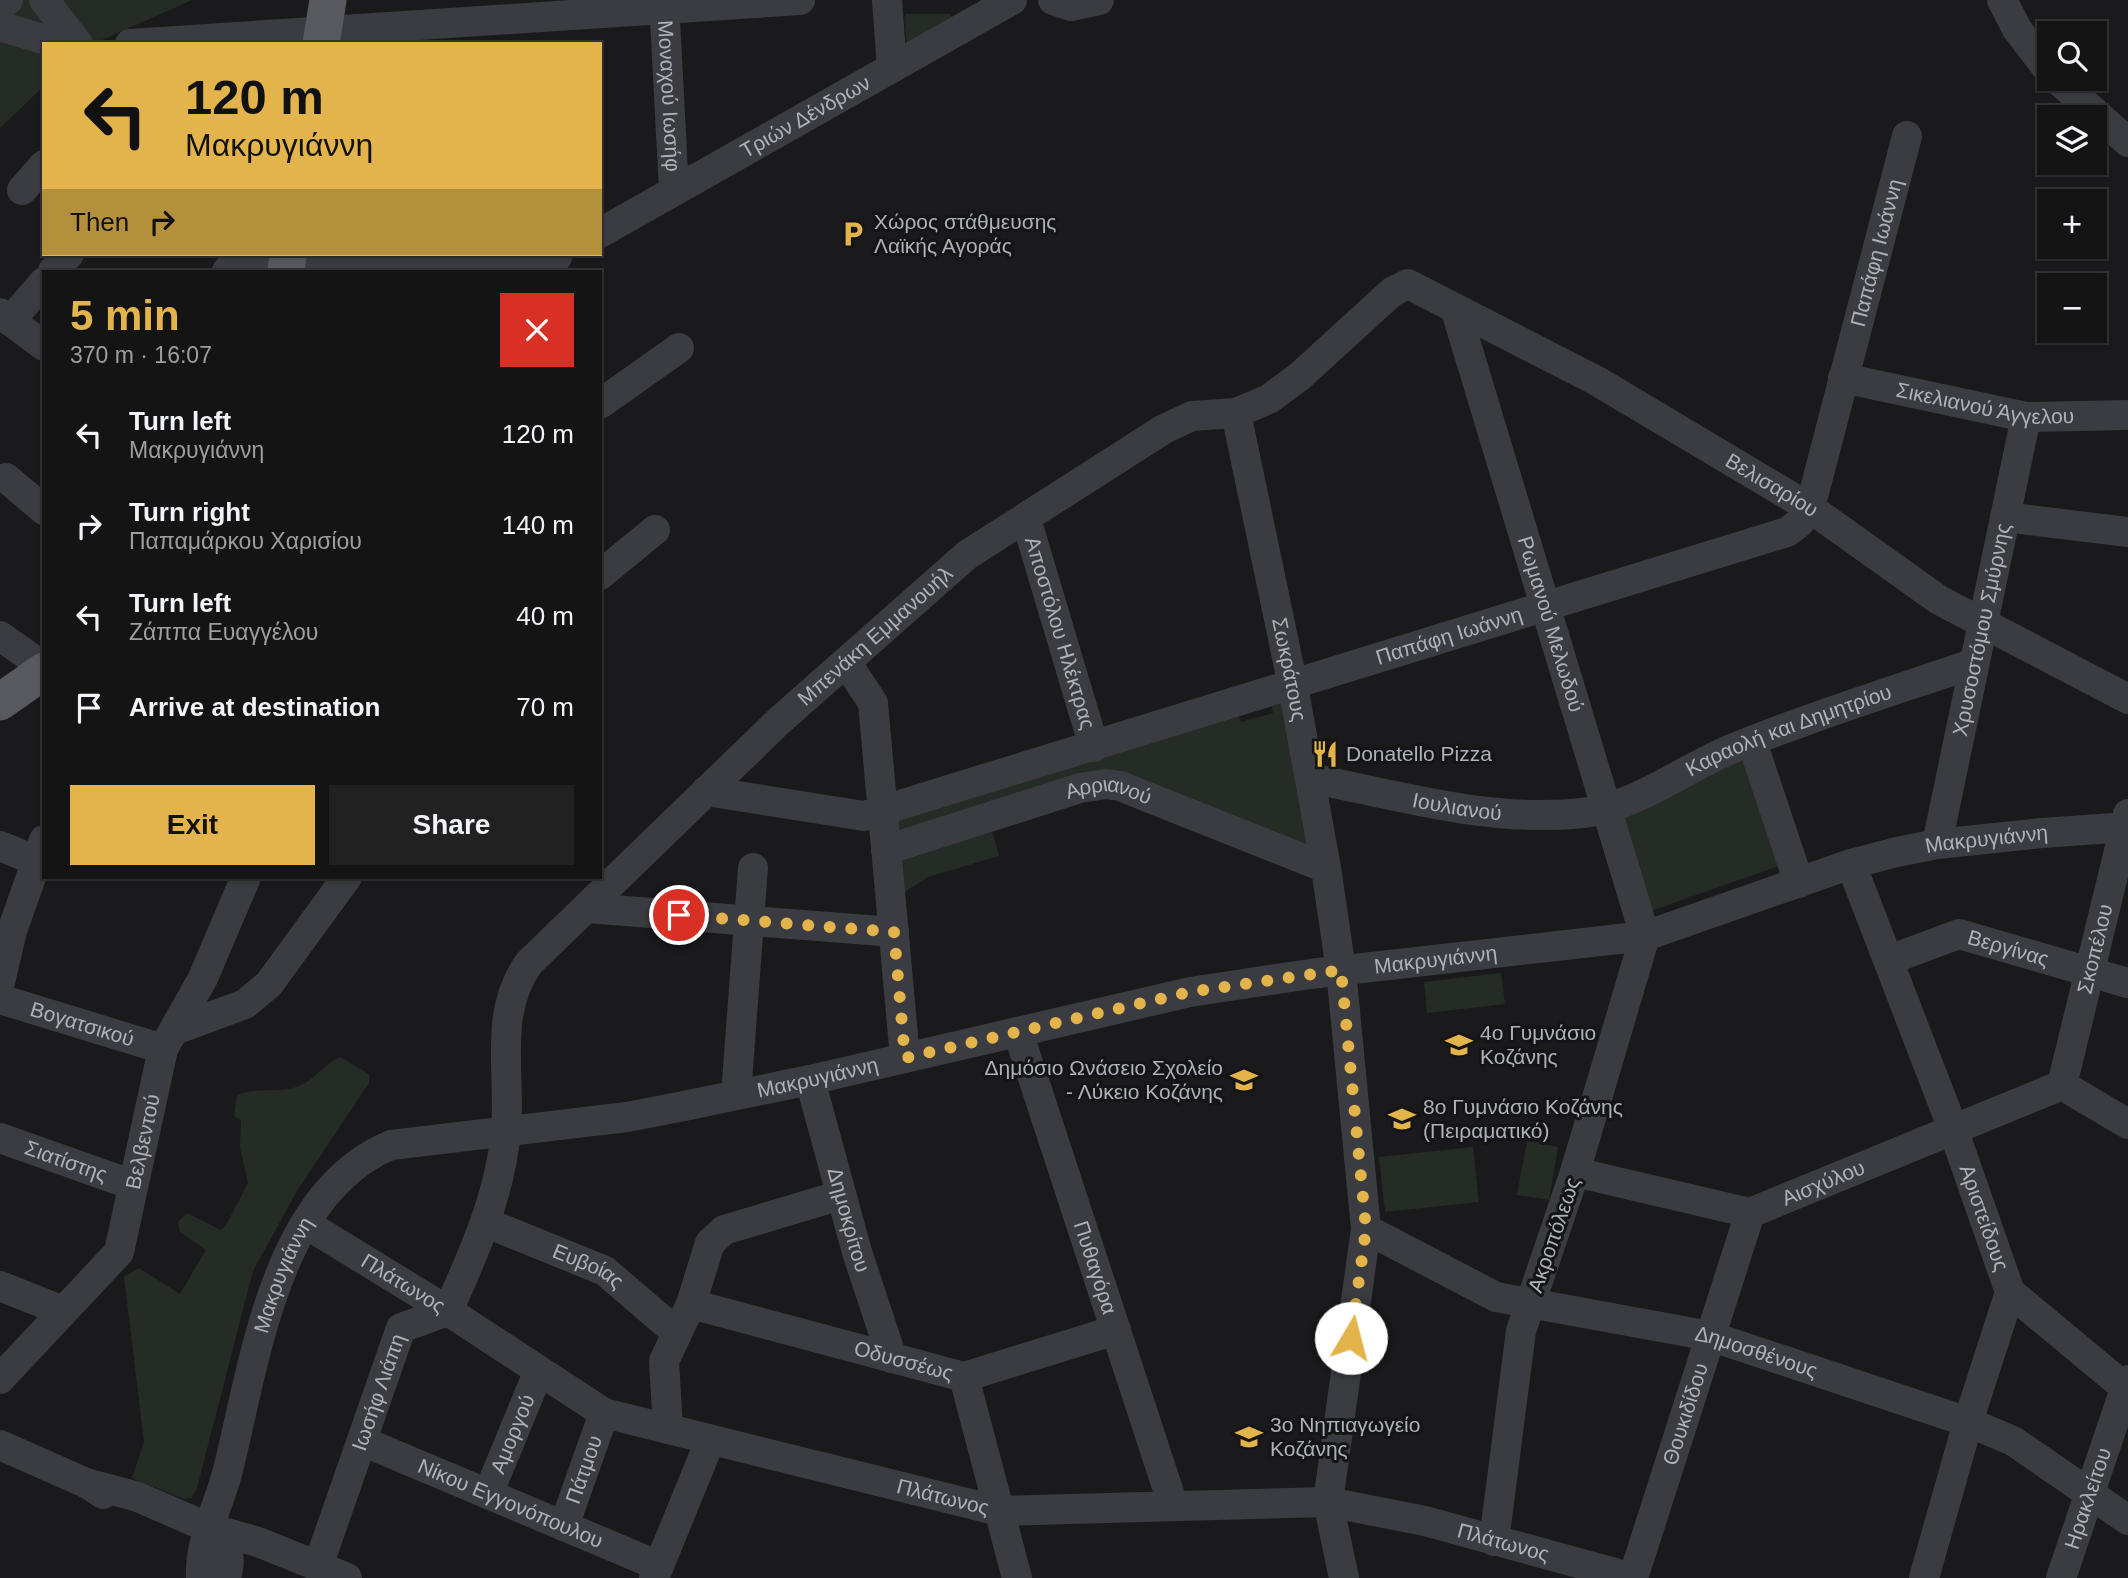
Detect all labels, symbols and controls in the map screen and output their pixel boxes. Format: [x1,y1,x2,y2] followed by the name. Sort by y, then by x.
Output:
[654,19,685,172] street label: Μοναχού Ιωσήφ
[2037,21,2107,343] map controls
[2037,21,2107,91] button: search
[70,70,161,161] icon: left
[185,70,324,124] text: 120 m
[736,71,874,162] street label: Τριών Δένδρων
[2037,105,2107,175] button: layers
[185,127,373,163] text: Μακρυγιάννη
[1846,176,1906,329] street label: Παπάφη Ιωάννη
[2037,189,2107,259] button: +
[143,203,181,241] icon: right
[70,207,129,237] text: Then
[874,210,1056,257] place label: Χώρος στάθμευσης Λαϊκής Αγοράς
[838,219,868,249] parking icon: Χώρος στάθμευσης Λαϊκής Αγοράς
[2037,273,2107,343] button: −
[70,292,180,339] text: 5 min
[500,293,574,367] button: close
[70,342,212,368] text: 370 m · 16:07
[1894,378,2074,428] street label: Σικελιανού Άγγελου
[129,406,231,436] text: Turn left
[70,416,108,454] icon: left
[502,419,574,449] text: 120 m
[129,437,264,463] text: Μακρυγιάννη
[1722,448,1823,521] street label: Βελισαρίου
[129,497,250,527] text: Turn right
[70,507,108,545] icon: right
[502,510,574,540] text: 140 m
[1948,521,2015,738] street label: Χρυσοστόμου Σμύρνης
[129,528,362,554] text: Παπαμάρκου Χαρισίου
[1514,533,1589,715] street label: Ρωμανού Μελωδού
[1021,534,1100,732] street label: Αποστόλου Ηλέκτρας
[793,561,957,710] street label: Μπενάκη Εμμανουήλ
[129,588,231,618] text: Turn left
[70,598,108,636] icon: left
[516,601,574,631] text: 40 m
[1373,602,1525,669] street label: Παπάφη Ιωάννη
[1268,615,1311,723] street label: Σωκράτους
[129,619,318,645] text: Ζάππα Ευαγγέλου
[1682,680,1894,781] street label: Καραολή και Δημητρίου
[70,689,108,727] icon: arrive
[129,692,380,722] text: Arrive at destination
[516,692,574,722] text: 70 m
[1310,739,1340,769] restaurant icon: Donatello Pizza
[1346,742,1492,765] place label: Donatello Pizza
[1062,772,1155,808] street label: Αρριανού
[70,785,315,865] button: Exit
[329,785,574,865] button: Share
[1411,788,1503,824] street label: Ιουλιανού
[1923,821,2049,857] street label: Μακρυγιάννη
[649,885,709,945] pin
[660,896,698,934] icon: arrive
[2073,902,2117,996] street label: Σκοπέλου
[1965,925,2052,970] street label: Βεργίνας
[1373,941,1498,978] street label: Μακρυγιάννη
[28,997,137,1050] street label: Βογατσικού
[1480,1021,1596,1068] place label: 4ο Γυμνάσιο Κοζάνης
[1444,1030,1474,1060] school or university icon: 4ο Γυμνάσιο Κοζάνης
[755,1053,880,1102] street label: Μακρυγιάννη
[985,1056,1223,1103] place label: Δημόσιο Ωνάσειο Σχολείο - Λύκειο Κοζάνης
[1229,1065,1259,1095] school or university icon: Δημόσιο Ωνάσειο Σχολείο - Λύκειο Κοζάνης
[121,1092,164,1191] street label: Βελβεντού
[1423,1095,1623,1142] place label: 8ο Γυμνάσιο Κοζάνης (Πειραματικό)
[1387,1104,1417,1134] school or university icon: 8ο Γυμνάσιο Κοζάνης (Πειραματικό)
[22,1136,110,1186] street label: Σιατίστης
[1778,1155,1868,1210] street label: Αισχύλου
[1955,1161,2014,1274] street label: Αριστείδους
[823,1165,875,1275] street label: Δημοκρίτου
[1523,1174,1584,1295] street label: Ακροπόλεως
[249,1213,317,1336] street label: Μακρυγιάννη
[1070,1218,1122,1317] street label: Πυθαγόρα
[549,1239,629,1293] street label: Ευβoίας
[357,1249,450,1318] street label: Πλάτωνος
[1314,1301,1388,1375] position arrow
[1693,1322,1820,1382] street label: Δημοσθένους
[347,1331,409,1454] street label: Ιωσήφ Λιάπη
[852,1336,956,1385] street label: Οδυσσέως
[1658,1360,1712,1468] street label: Θουκιδίδου
[486,1391,539,1477] street label: Αμοργού
[1270,1413,1420,1460] place label: 3ο Νηπιαγωγείο Κοζάνης
[1234,1422,1264,1452] school or university icon: 3ο Νηπιαγωγείο Κοζάνης
[561,1432,606,1507] street label: Πάτμου
[2060,1445,2115,1552] street label: Ηρακλείτου
[415,1454,606,1552] street label: Νίκου Εγγονόπουλου
[894,1474,991,1519] street label: Πλάτωνος
[1455,1518,1552,1566] street label: Πλάτωνος

